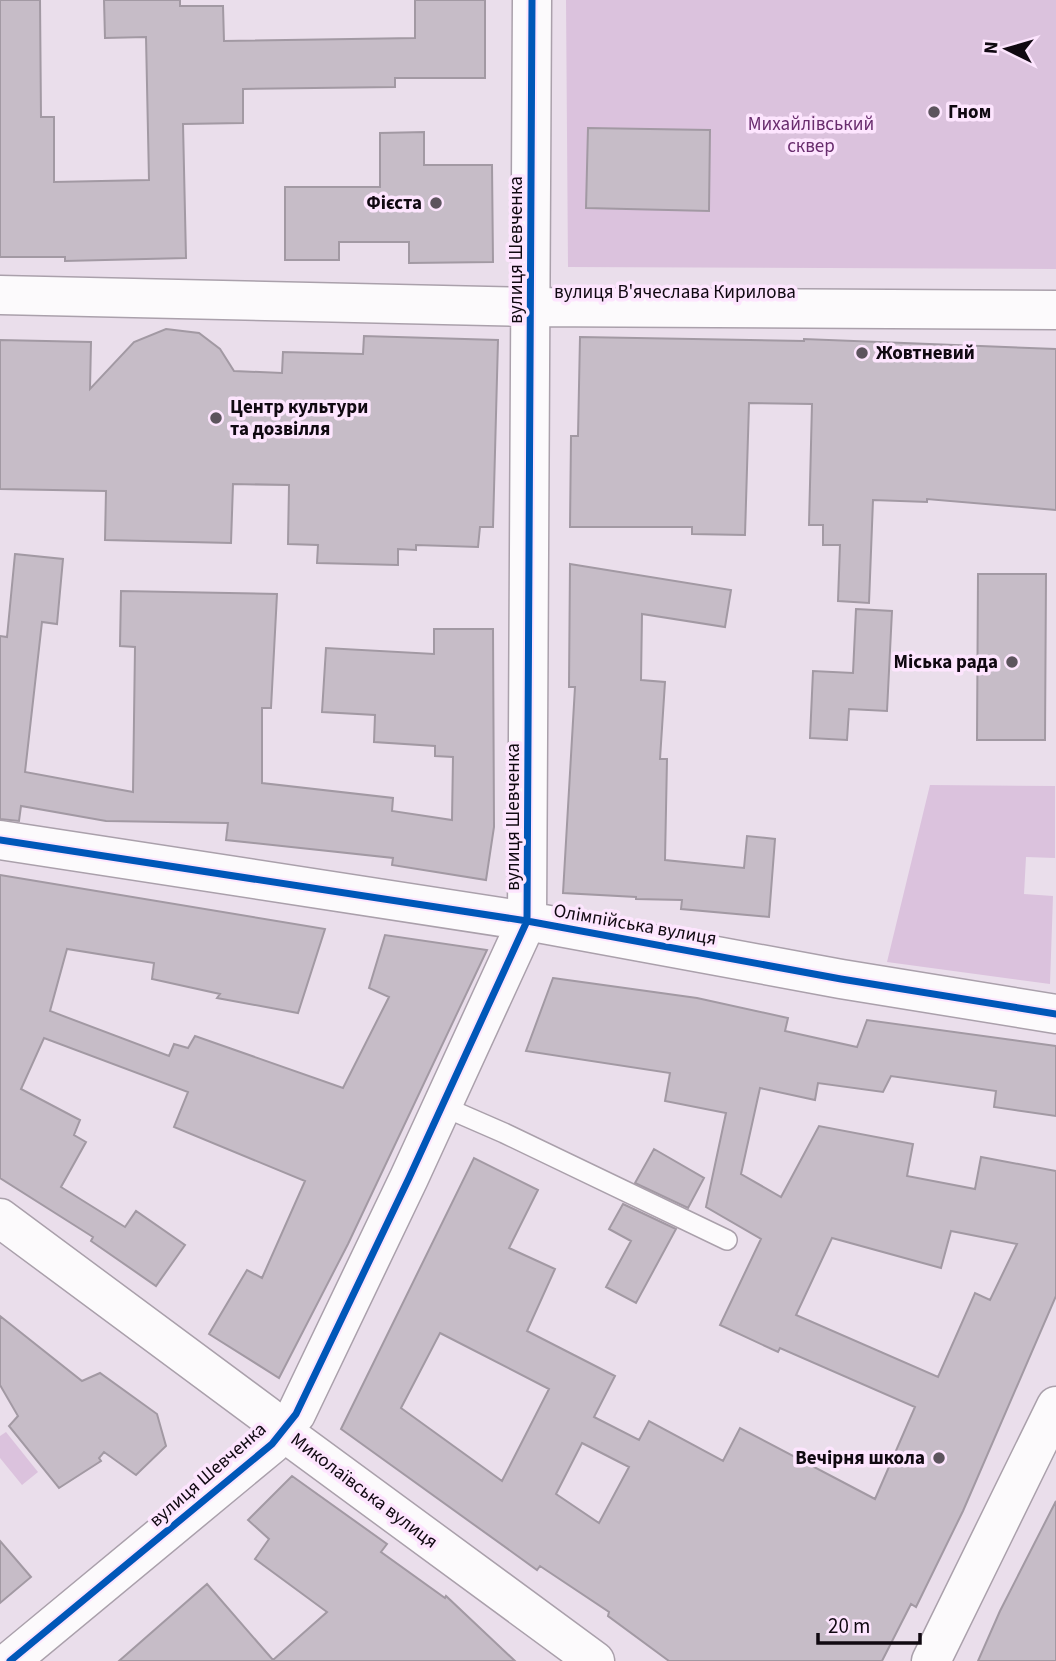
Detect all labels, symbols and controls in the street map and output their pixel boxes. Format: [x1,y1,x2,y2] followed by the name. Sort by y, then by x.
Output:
[972,14,1042,84] north arrow
[978,40,1006,55] text: N
[948,99,991,126] place label: Гном
[926,104,942,120] marker: Гном
[748,111,874,160] park label: Михайлівський сквер
[503,176,530,324] street label: вулиця Шевченка
[366,190,422,217] place label: Фієста
[428,195,444,211] marker: Фієста
[554,279,796,306] street label: вулиця В'ячеслава Кирилова
[876,340,975,367] place label: Жовтневий
[854,345,870,361] marker: Жовтневий
[230,394,368,443] place label: Центр культури та дозвілля
[208,410,224,426] marker: Центр культури та дозвілля
[894,649,998,676] place label: Міська рада
[1004,654,1020,670] marker: Міська рада
[500,743,527,891] street label: вулиця Шевченка
[551,897,719,953] street label: Олімпійська вулиця
[143,1416,273,1534] street label: вулиця Шевченка
[285,1427,443,1555] street label: Миколаївська вулиця
[795,1445,925,1472] place label: Вечірня школа
[931,1450,947,1466] marker: Вечірня школа
[818,1602,920,1646] scale bar
[828,1611,870,1641] text: 20 m

